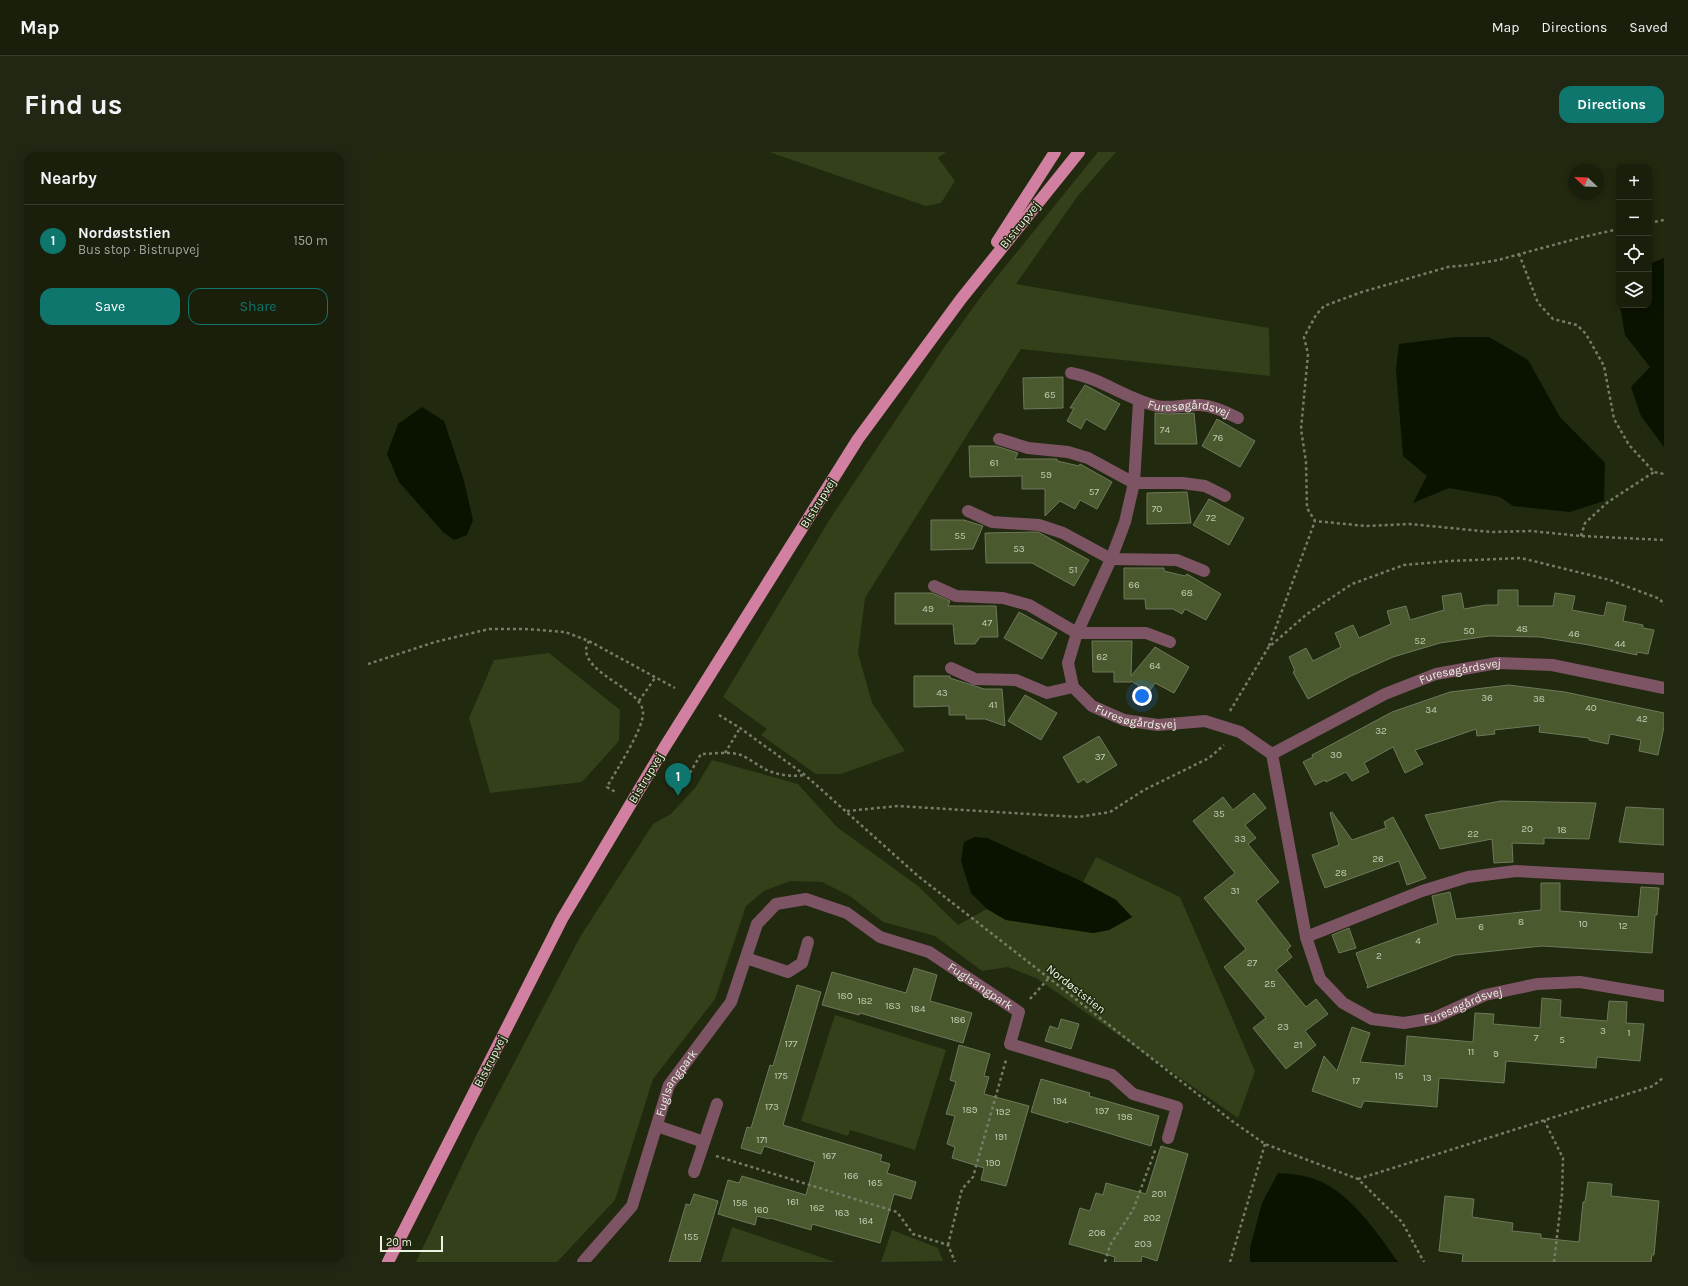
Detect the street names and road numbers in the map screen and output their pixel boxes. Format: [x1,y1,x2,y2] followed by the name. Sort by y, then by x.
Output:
[997,199,1043,251] street label: Bistrupvej
[1146,397,1233,420] street label: Furesøgårdsvej
[797,475,839,531] street label: Bistrupvej
[1417,656,1501,687] street label: Furesøgårdsvej
[1093,701,1177,732] street label: Furesøgårdsvej
[625,750,667,806] street label: Bistrupvej
[945,960,1016,1013] street label: Fuglsangpark
[1044,962,1108,1016] street label: Nordøststien
[1423,984,1504,1027] street label: Furesøgårdsvej
[471,1033,509,1089] street label: Bistrupvej
[653,1046,700,1118] street label: Fuglsangpark

